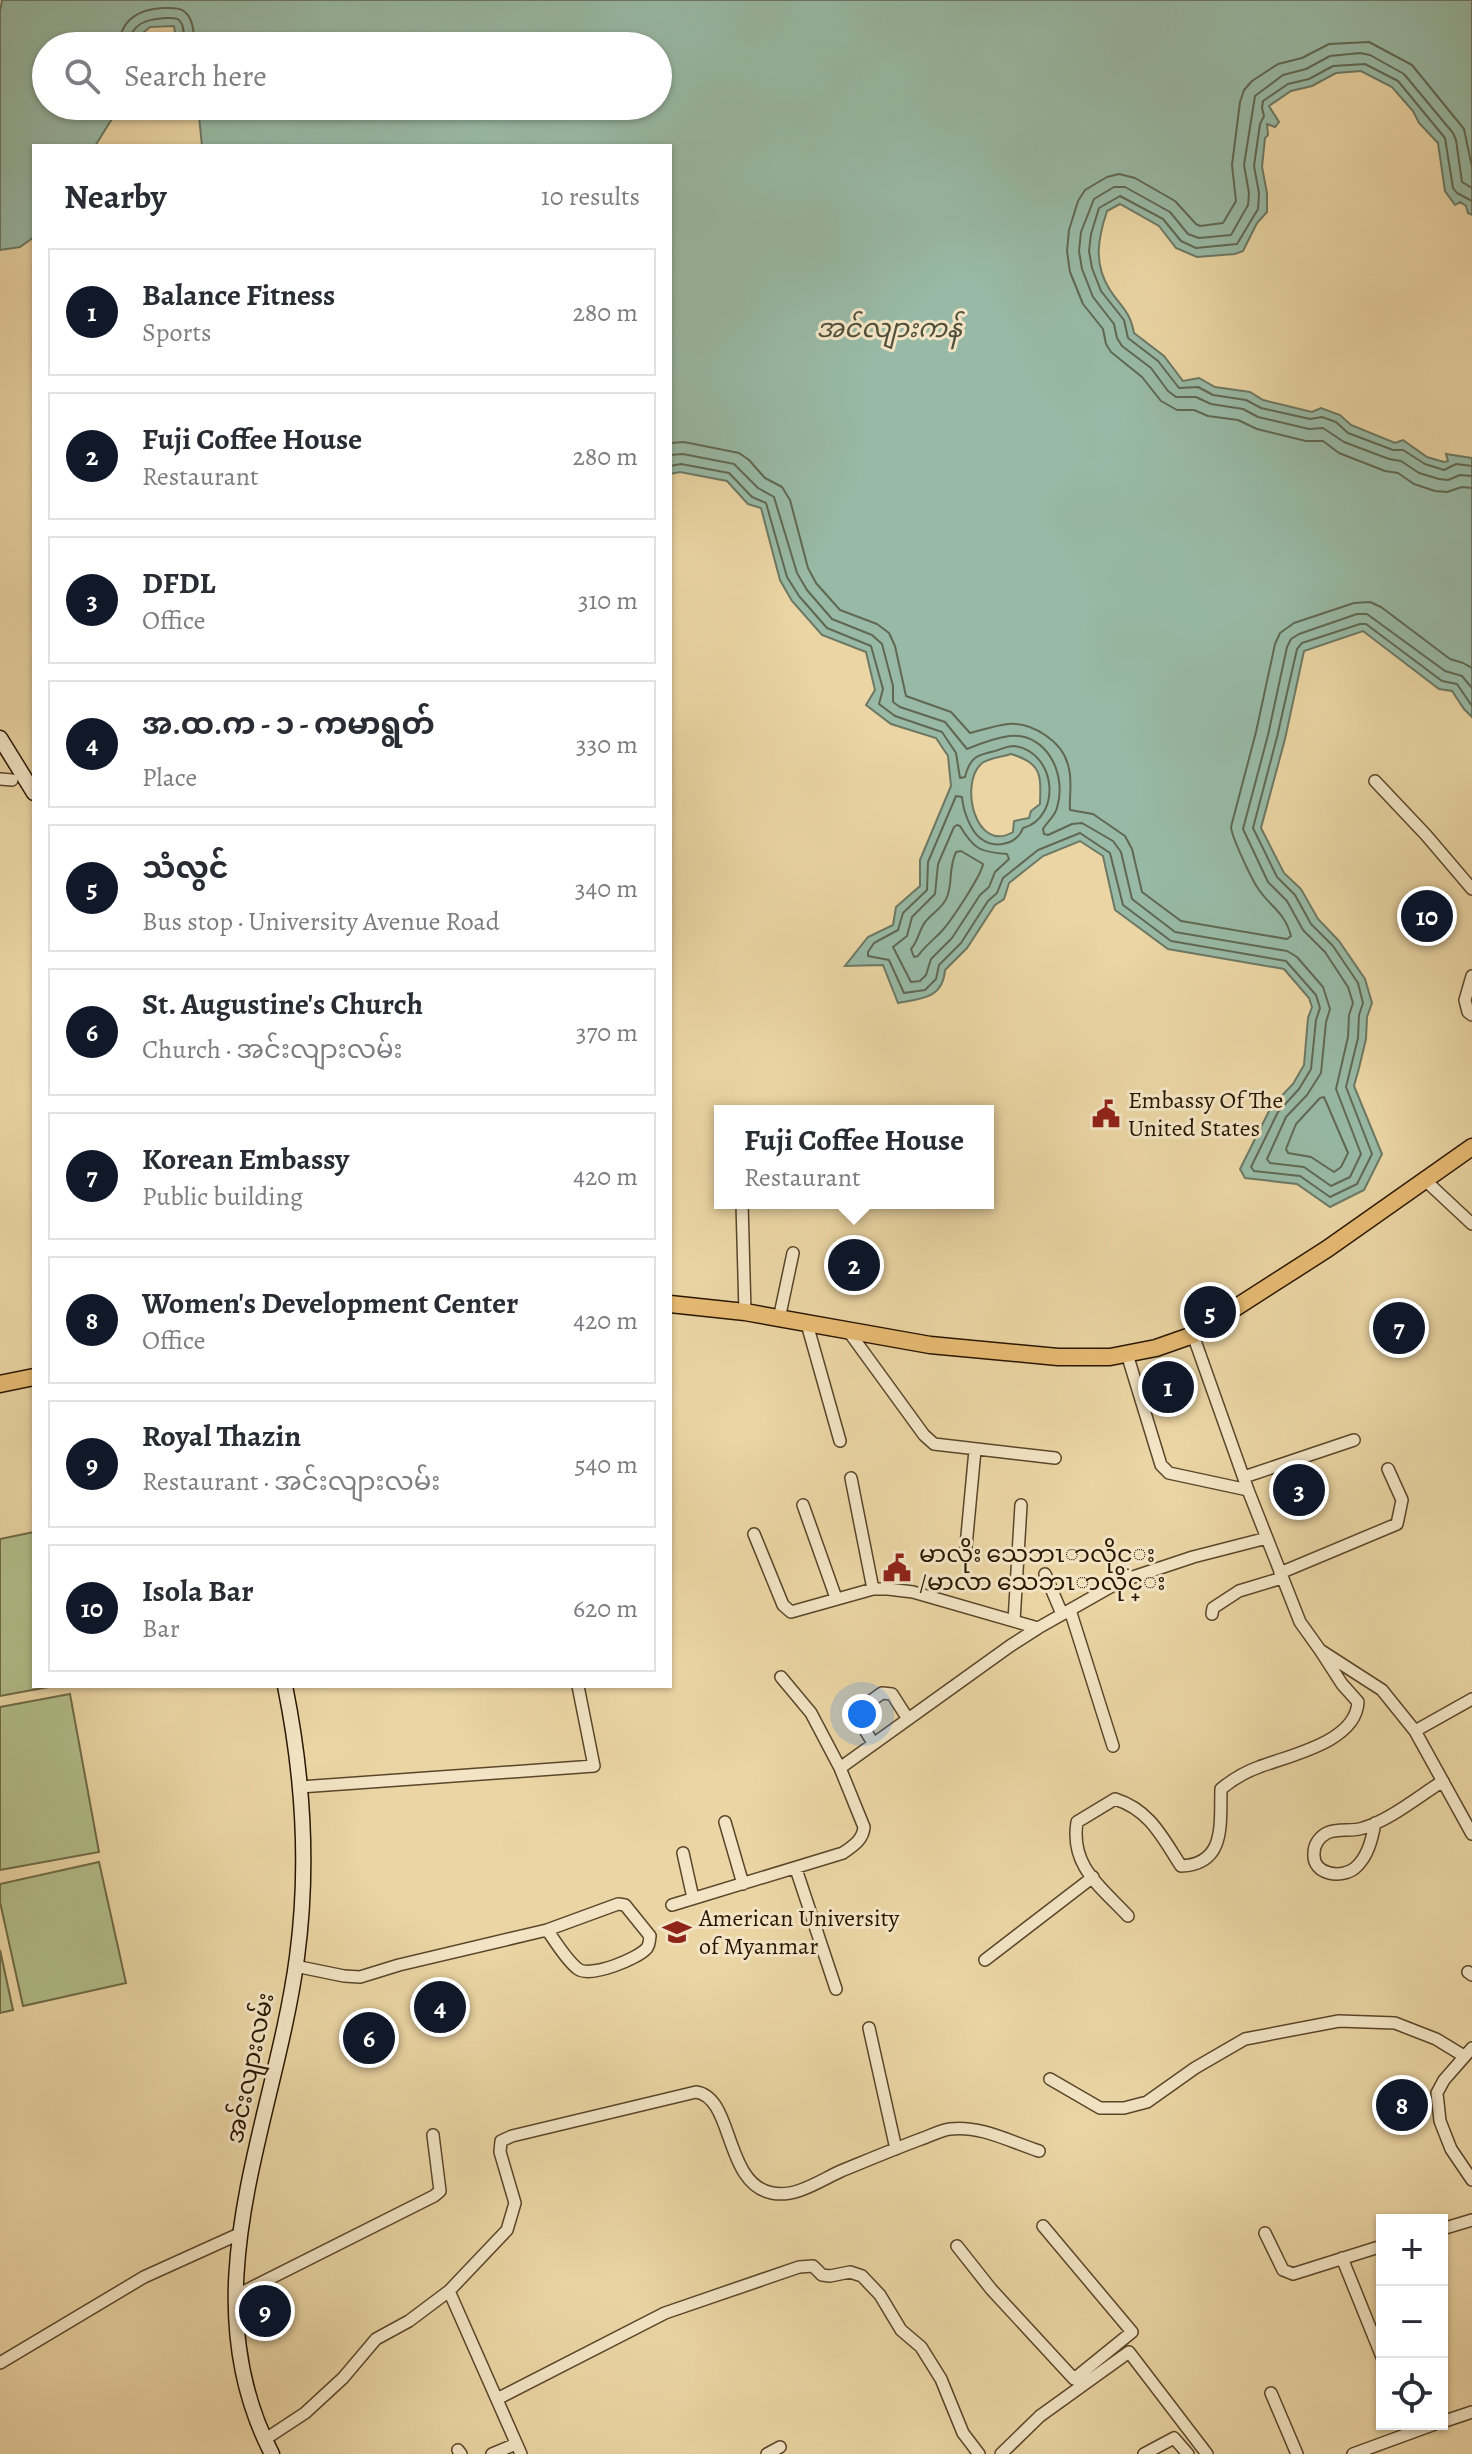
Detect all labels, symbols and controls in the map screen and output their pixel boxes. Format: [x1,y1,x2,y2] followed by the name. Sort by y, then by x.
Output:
[32,32,672,120] search box
[60,54,104,98] icon: search
[124,56,267,96] text: Search here
[64,173,167,220] text: Nearby
[541,179,640,214] text: 10 results
[142,275,335,315] text: Balance Fitness
[87,295,97,330] text: 1
[572,295,638,330] text: 280 m
[816,310,966,350] water label: အင်လျားကန်
[142,315,211,350] text: Sports
[142,419,362,459] text: Fuji Coffee House
[86,439,98,474] text: 2
[572,439,638,474] text: 280 m
[142,459,259,494] text: Restaurant
[142,563,215,603] text: DFDL
[86,583,98,618] text: 3
[578,583,638,618] text: 310 m
[142,603,205,638] text: Office
[142,704,435,744] text: အ.ထ.က - ၁ - ကမာရွတ်
[86,727,98,762] text: 4
[576,727,638,762] text: 330 m
[142,760,197,795] text: Place
[142,848,229,888] text: သံလွင်
[86,871,98,906] text: 5
[575,871,638,906] text: 340 m
[1401,886,1453,946] pin: 10
[142,904,500,939] text: Bus stop · University Avenue Road
[142,984,423,1024] text: St. Augustine's Church
[86,1015,98,1050] text: 6
[576,1015,638,1050] text: 370 m
[142,1032,403,1067] text: Church · အင်းလျားလမ်း
[1128,1084,1283,1144] place label: Embassy Of The United States
[1091,1099,1121,1129] public building icon: Embassy Of The United States
[714,1105,994,1209] popup
[744,1120,964,1160] text: Fuji Coffee House
[142,1139,349,1179] text: Korean Embassy
[86,1159,98,1194] text: 7
[573,1159,638,1194] text: 420 m
[744,1160,861,1195] text: Restaurant
[142,1179,303,1214] text: Public building
[828,1235,880,1295] pin: 2
[1184,1282,1236,1342] pin: 5
[142,1283,518,1323] text: Women's Development Center
[1373,1298,1425,1358] pin: 7
[86,1303,98,1338] text: 8
[573,1303,638,1338] text: 420 m
[142,1323,205,1358] text: Office
[1142,1357,1194,1417] pin: 1
[142,1416,301,1456] text: Royal Thazin
[86,1447,98,1482] text: 9
[574,1447,638,1482] text: 540 m
[1273,1460,1325,1520] pin: 3
[142,1464,440,1499] text: Restaurant · အင်းလျားလမ်း
[919,1538,1166,1601] place label: မာလိုး သေဘၤာလိုင္း /မာလာ သေဘၤာလိုင္း
[882,1553,912,1583] public building icon: မာလိုး သေဘၤာလိုင္း /မာလာ သေဘၤာလိုင္း
[142,1571,254,1611] text: Isola Bar
[81,1591,103,1626] text: 10
[573,1591,638,1626] text: 620 m
[142,1611,180,1646] text: Bar
[842,1694,882,1734] your location
[698,1902,900,1962] place label: American University of Myanmar
[662,1917,692,1947] school or university icon: American University of Myanmar
[414,1977,466,2037] pin: 4
[218,1990,285,2147] street label: အင်းလျားလမ်း
[343,2008,395,2068] pin: 6
[1376,2075,1428,2135] pin: 8
[1376,2214,1448,2430] map controls
[1376,2214,1448,2286] button: +
[239,2281,291,2341] pin: 9
[1376,2286,1448,2358] button: −
[1376,2358,1448,2430] button: locate

